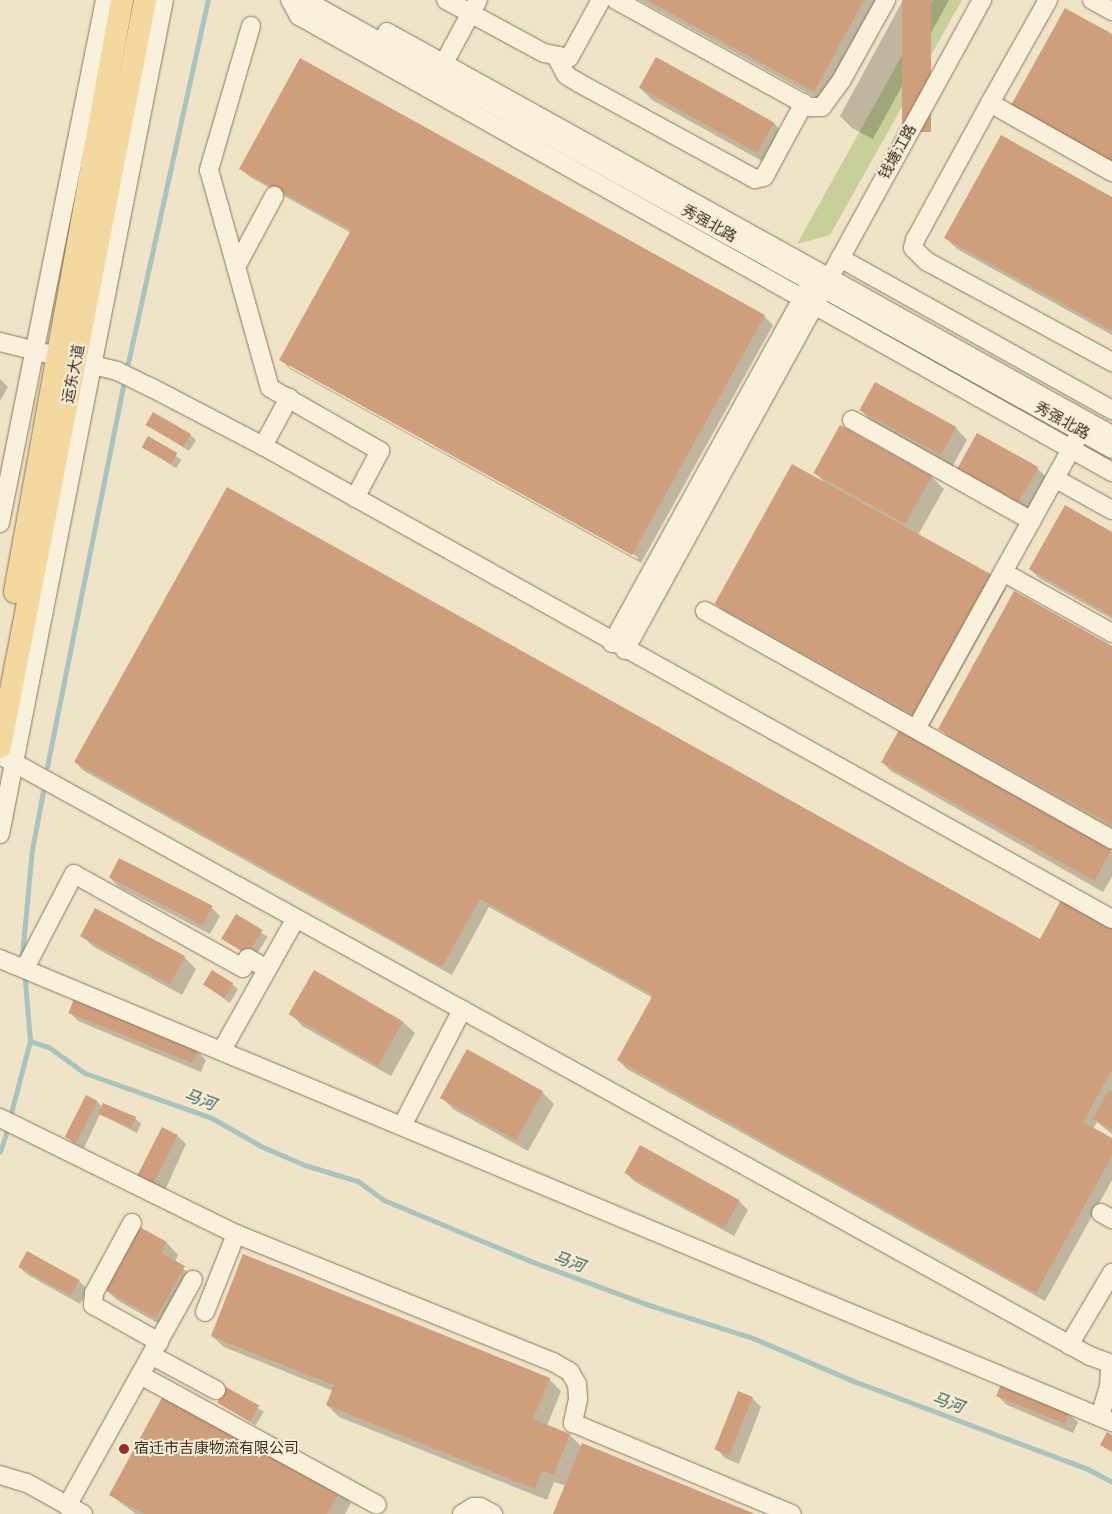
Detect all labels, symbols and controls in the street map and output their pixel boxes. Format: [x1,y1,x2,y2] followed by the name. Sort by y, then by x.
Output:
[876,121,920,183] street label: 钱塘江路
[678,202,740,246] street label: 秀强北路
[59,343,89,405] street label: 运东大道
[1031,399,1093,443] street label: 秀强北路
[182,1085,218,1115] water label: 马河
[551,1248,587,1276] water label: 马河
[930,1389,966,1417] water label: 马河
[134,1440,299,1458] place label: 宿迁市吉康物流有限公司
[118,1443,130,1455] marker: 宿迁市吉康物流有限公司

